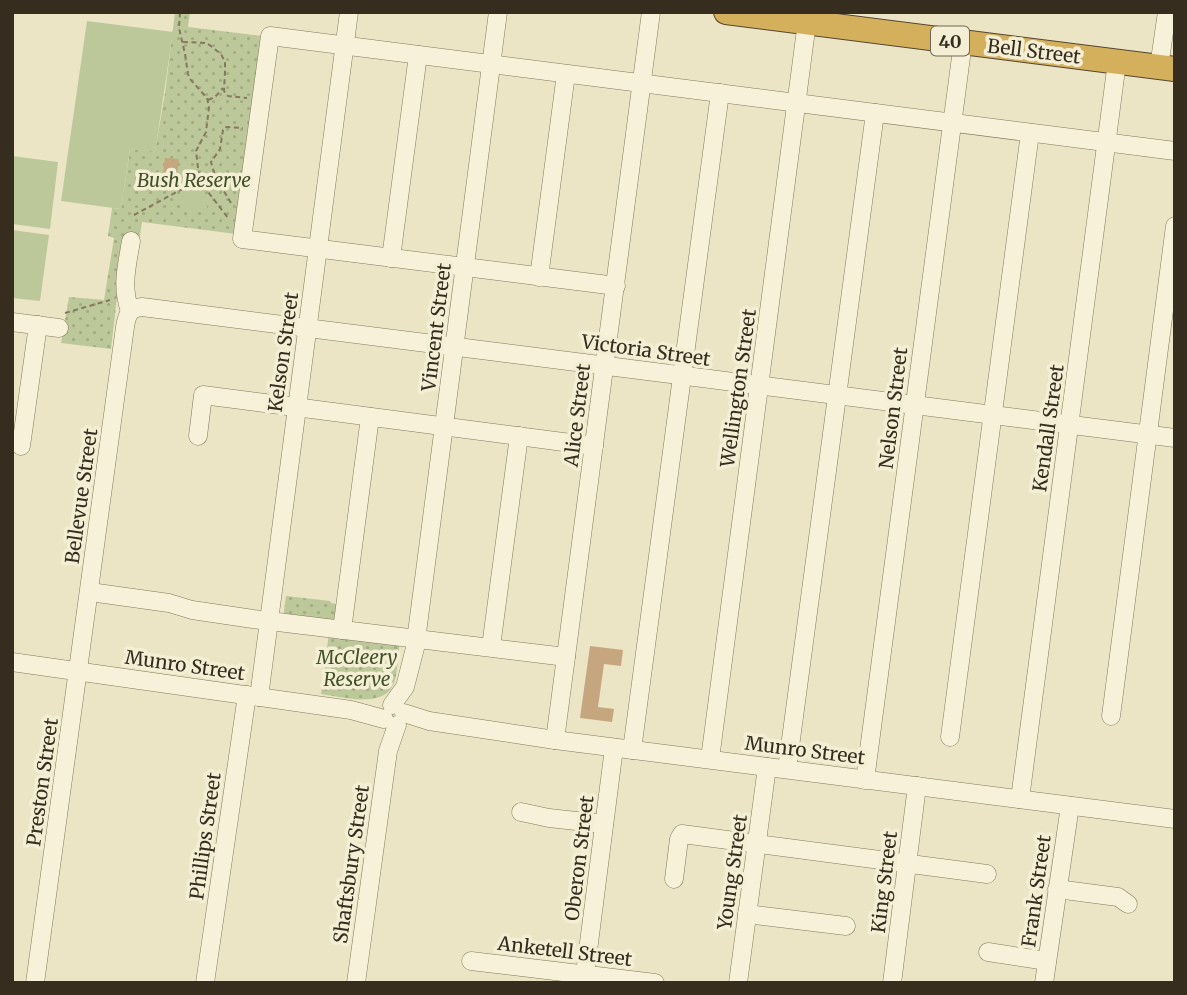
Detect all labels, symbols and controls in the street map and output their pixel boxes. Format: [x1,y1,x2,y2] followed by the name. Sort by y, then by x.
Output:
[931,26,969,56] road number: 40
[986,33,1083,69] street label: Bell Street
[137,168,251,192] park label: Bush Reserve
[416,261,456,394] street label: Vincent Street
[263,290,303,414] street label: Kelson Street
[715,307,761,470] street label: Wellington Street
[579,329,713,371] street label: Victoria Street
[874,345,912,470] street label: Nelson Street
[559,361,595,469] street label: Alice Street
[1027,362,1069,493] street label: Kendall Street
[60,426,102,565] street label: Bellevue Street
[124,645,247,685] street label: Munro Street
[316,645,397,691] park label: McCleery Reserve
[21,716,63,848] street label: Preston Street
[744,731,867,769] street label: Munro Street
[184,770,226,901] street label: Phillips Street
[328,783,374,945] street label: Shaftsbury Street
[559,793,599,922] street label: Oberon Street
[712,812,752,932] street label: Young Street
[866,829,902,934] street label: King Street
[1016,833,1056,949] street label: Frank Street
[495,931,634,971] street label: Anketell Street

